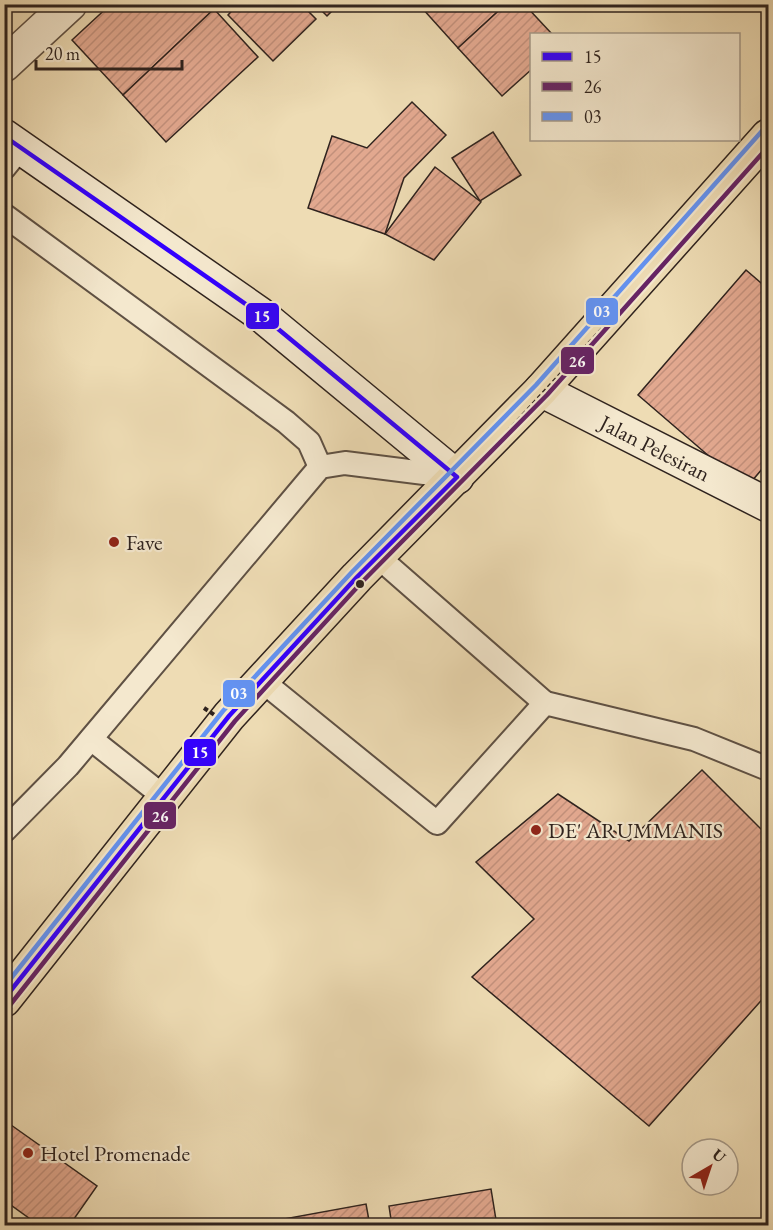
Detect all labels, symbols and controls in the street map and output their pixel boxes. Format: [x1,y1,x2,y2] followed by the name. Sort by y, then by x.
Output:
[36,33,182,71] scale bar
[530,33,740,141] legend
[45,42,80,65] text: 20 m
[584,45,601,68] text: 15
[584,75,602,98] text: 26
[584,105,601,128] text: 03
[585,297,619,326] line badge: 03
[594,301,610,322] text: 03
[245,302,280,330] line badge: 15
[254,306,270,327] text: 15
[560,346,595,375] line badge: 26
[569,351,586,372] text: 26
[593,407,716,488] street label: Jalan Pelesiran
[126,528,163,557] place label: Fave
[107,535,121,549] marker: Fave
[354,578,366,590] unlabelled marker
[222,679,256,708] line badge: 03
[231,683,247,704] text: 03
[183,738,217,767] line badge: 15
[192,742,208,763] text: 15
[143,801,177,830] line badge: 26
[152,806,169,827] text: 26
[548,816,723,845] place label: DE' ARUMMANIS
[529,823,543,837] marker: DE' ARUMMANIS
[680,1137,740,1197] north arrow
[40,1139,190,1168] place label: Hotel Promenade
[708,1144,730,1168] text: U
[21,1146,35,1160] marker: Hotel Promenade

